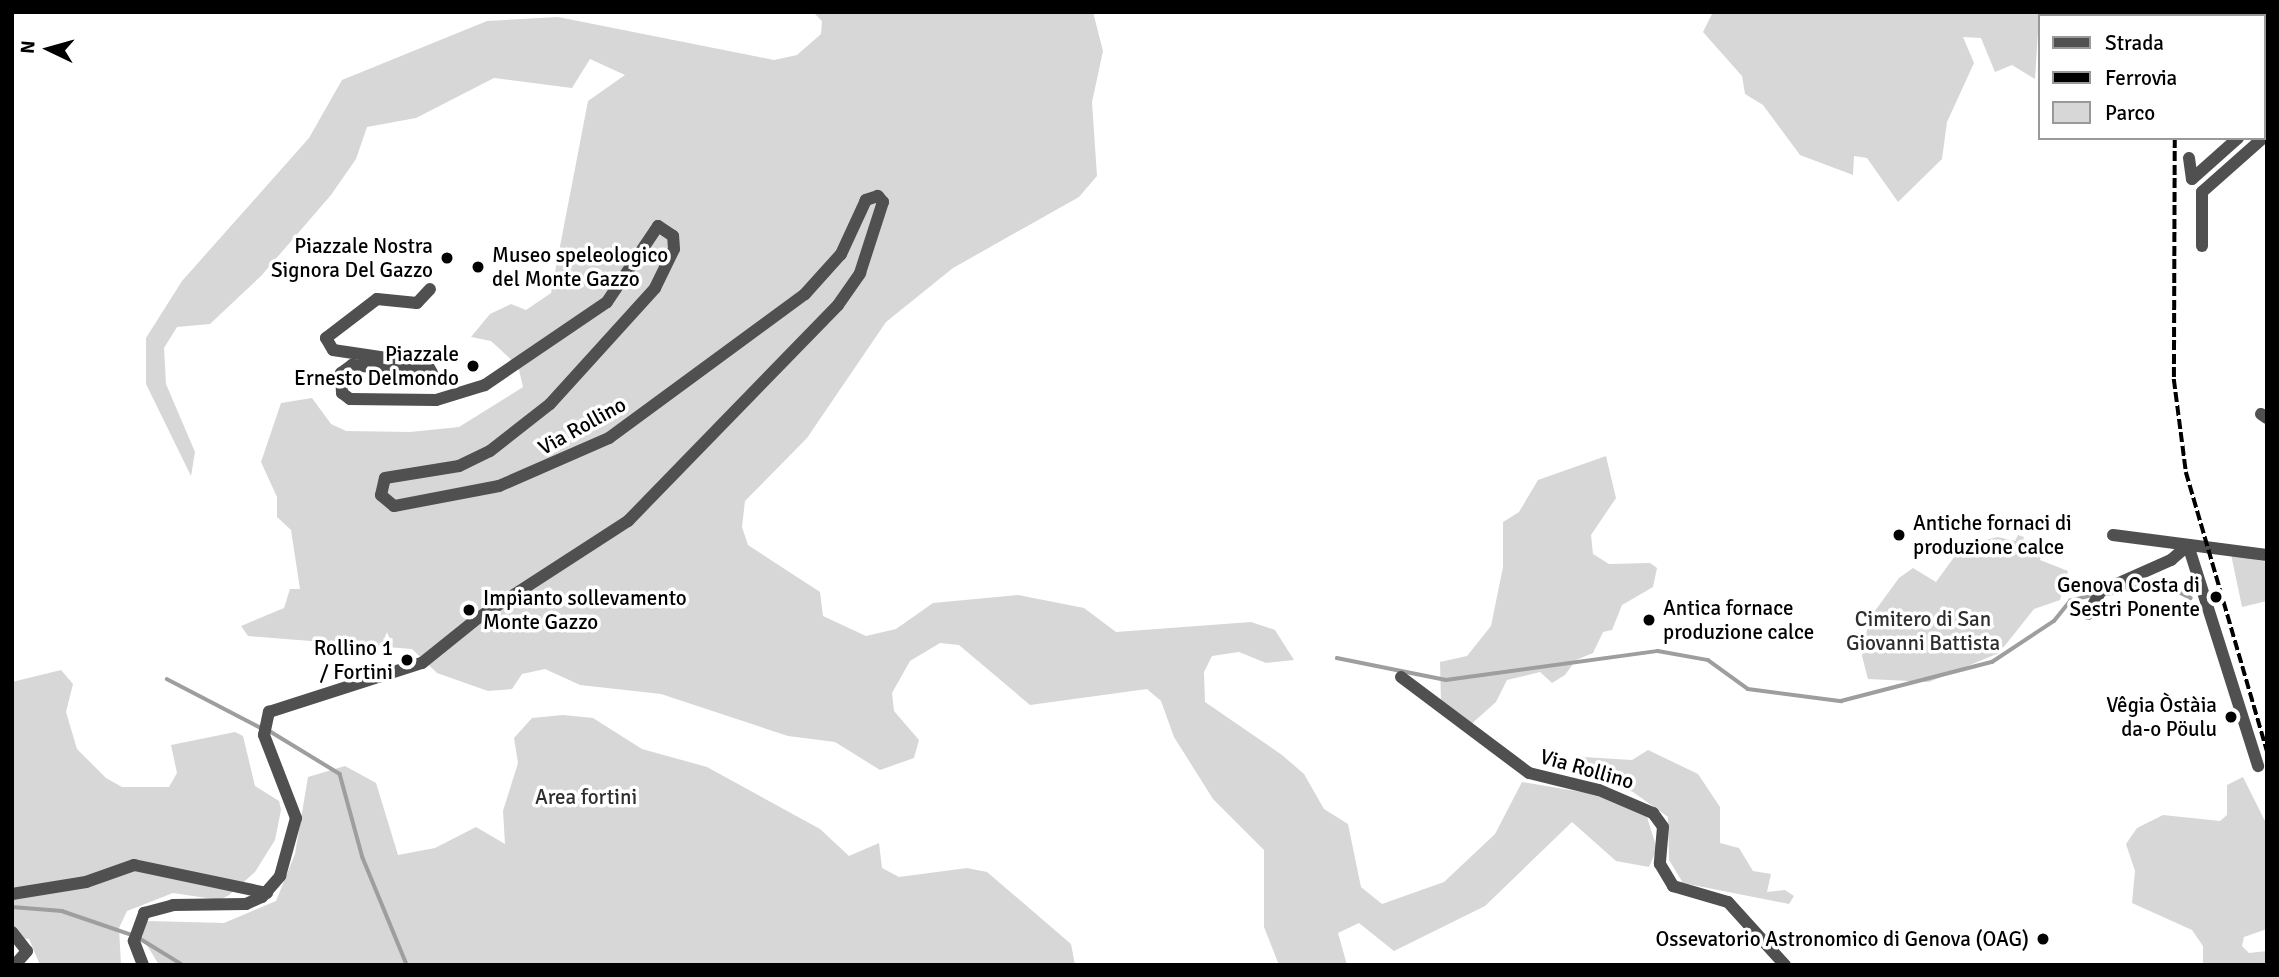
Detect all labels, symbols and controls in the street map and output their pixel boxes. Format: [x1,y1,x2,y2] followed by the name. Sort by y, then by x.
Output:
[14,14,84,84] north arrow
[2038,14,2265,140] legend
[2105,30,2164,56] text: Strada
[16,40,41,55] text: N
[2105,65,2177,91] text: Ferrovia
[2105,100,2155,126] text: Parco
[271,233,433,283] place label: Piazzale Nostra Signora Del Gazzo
[492,242,668,292] place label: Museo speleologico del Monte Gazzo
[439,250,455,266] marker: Piazzale Nostra Signora Del Gazzo
[470,259,486,275] marker: Museo speleologico del Monte Gazzo
[294,341,459,391] place label: Piazzale Ernesto Delmondo
[465,358,481,374] marker: Piazzale Ernesto Delmondo
[534,392,630,460] street label: Via Rollino
[1913,510,2072,560] place label: Antiche fornaci di produzione calce
[1891,527,1907,543] marker: Antiche fornaci di produzione calce
[2057,572,2200,622] place label: Genova Costa di Sestri Ponente
[483,585,687,635] place label: Impianto sollevamento Monte Gazzo
[2206,587,2226,607] marker: Genova Costa di Sestri Ponente
[1663,595,1814,645] place label: Antica fornace produzione calce
[461,602,477,618] marker: Impianto sollevamento Monte Gazzo
[1846,606,2000,656] park label: Cimitero di San Giovanni Battista
[1641,612,1657,628] marker: Antica fornace produzione calce
[314,635,393,685] place label: Rollino 1 / Fortini
[399,652,415,668] marker: Rollino 1 / Fortini
[2106,692,2217,742] place label: Vêgia Òstàia da-o Pöulu
[2223,709,2239,725] marker: Vêgia Òstàia da-o Pöulu
[1537,744,1637,794] street label: Via Rollino
[535,784,637,810] park label: Area fortini
[1656,926,2029,952] place label: Ossevatorio Astronomico di Genova (OAG)
[2035,931,2051,947] marker: Ossevatorio Astronomico di Genova (OAG)

